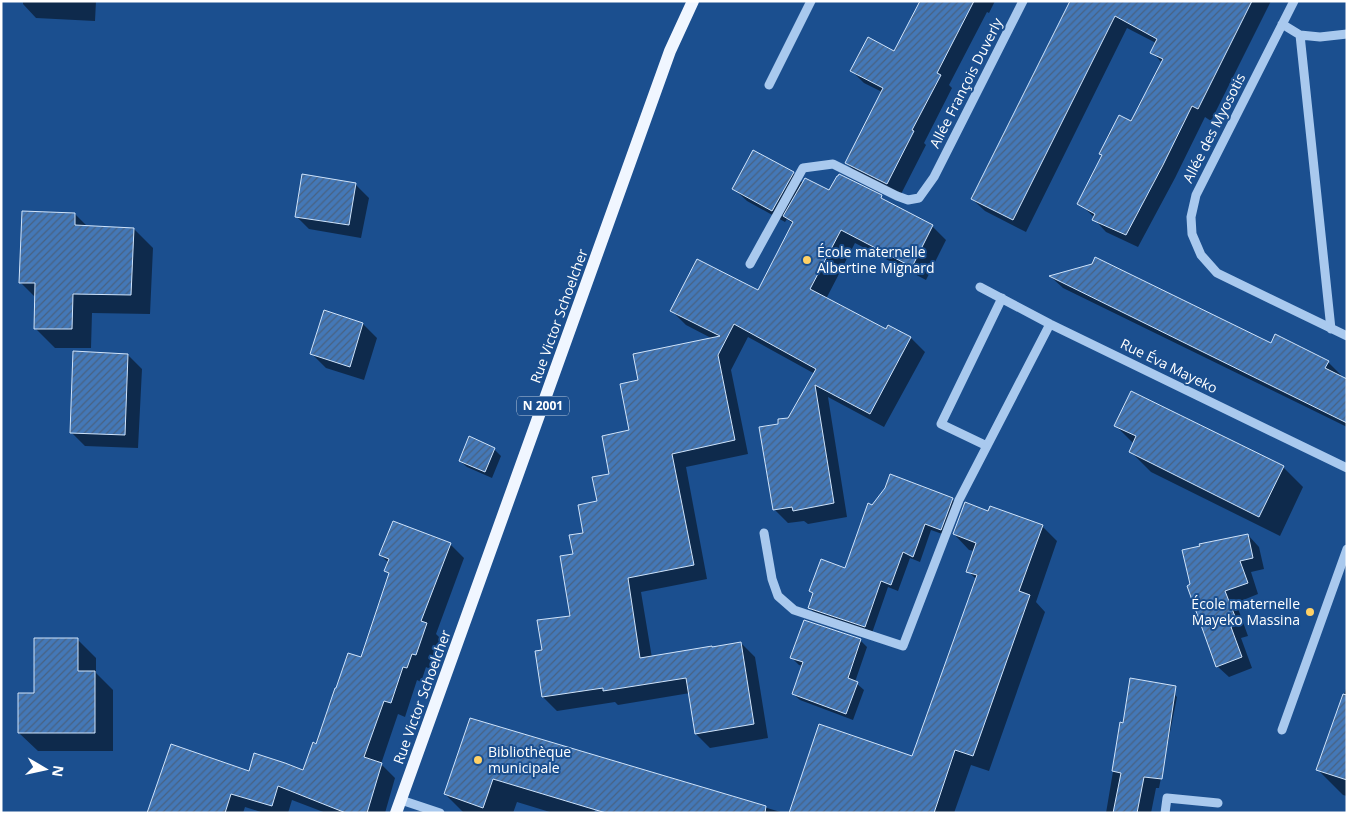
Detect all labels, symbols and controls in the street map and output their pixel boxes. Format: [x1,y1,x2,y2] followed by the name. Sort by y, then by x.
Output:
[925,14,1007,151] street label: Allée François Duverly
[1178,70,1249,186] street label: Allée des Myosotis
[817,242,935,277] place label: École maternelle Albertine Mignard
[525,246,592,386] street label: Rue Victor Schoelcher
[801,254,813,266] marker: École maternelle Albertine Mignard
[1117,334,1221,397] street label: Rue Éva Mayeko
[517,396,569,416] road number: N 2001
[1191,594,1300,629] place label: École maternelle Mayeko Massina
[1304,606,1316,618] marker: École maternelle Mayeko Massina
[388,627,455,767] street label: Rue Victor Schoelcher
[488,742,571,777] place label: Bibliothèque municipale
[20,744,70,794] north arrow
[472,754,484,766] marker: Bibliothèque municipale
[48,764,69,778] text: N

